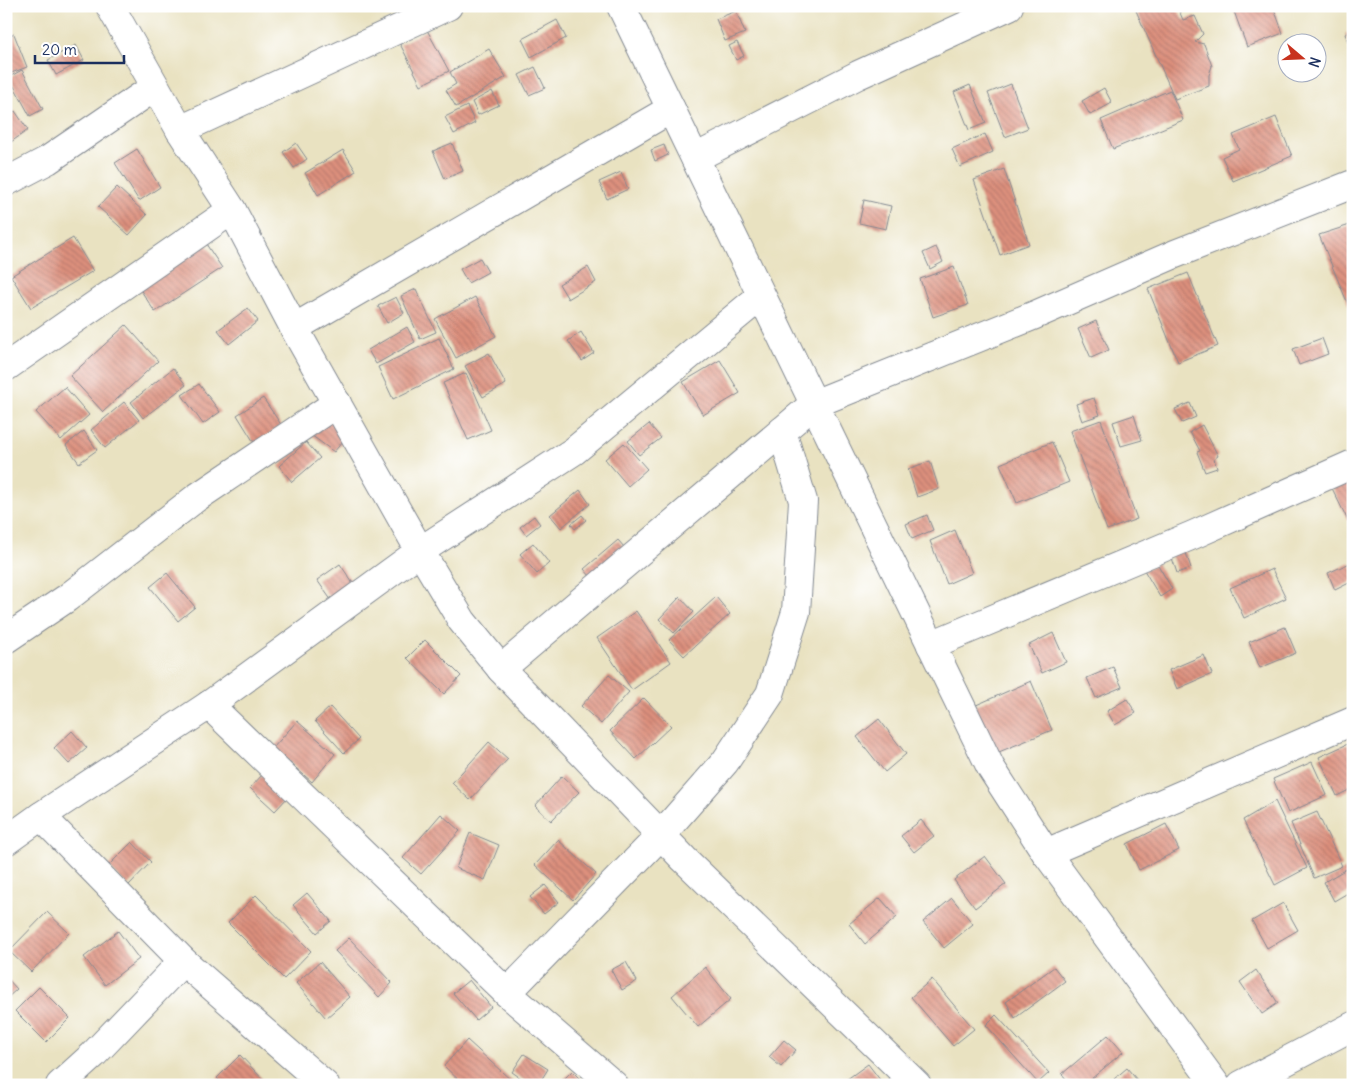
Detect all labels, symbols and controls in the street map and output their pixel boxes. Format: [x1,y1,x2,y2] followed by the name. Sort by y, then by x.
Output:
[35,32,124,64] scale bar
[1276,32,1326,82] north arrow
[42,40,77,59] text: 20 m
[1304,55,1324,70] text: N

